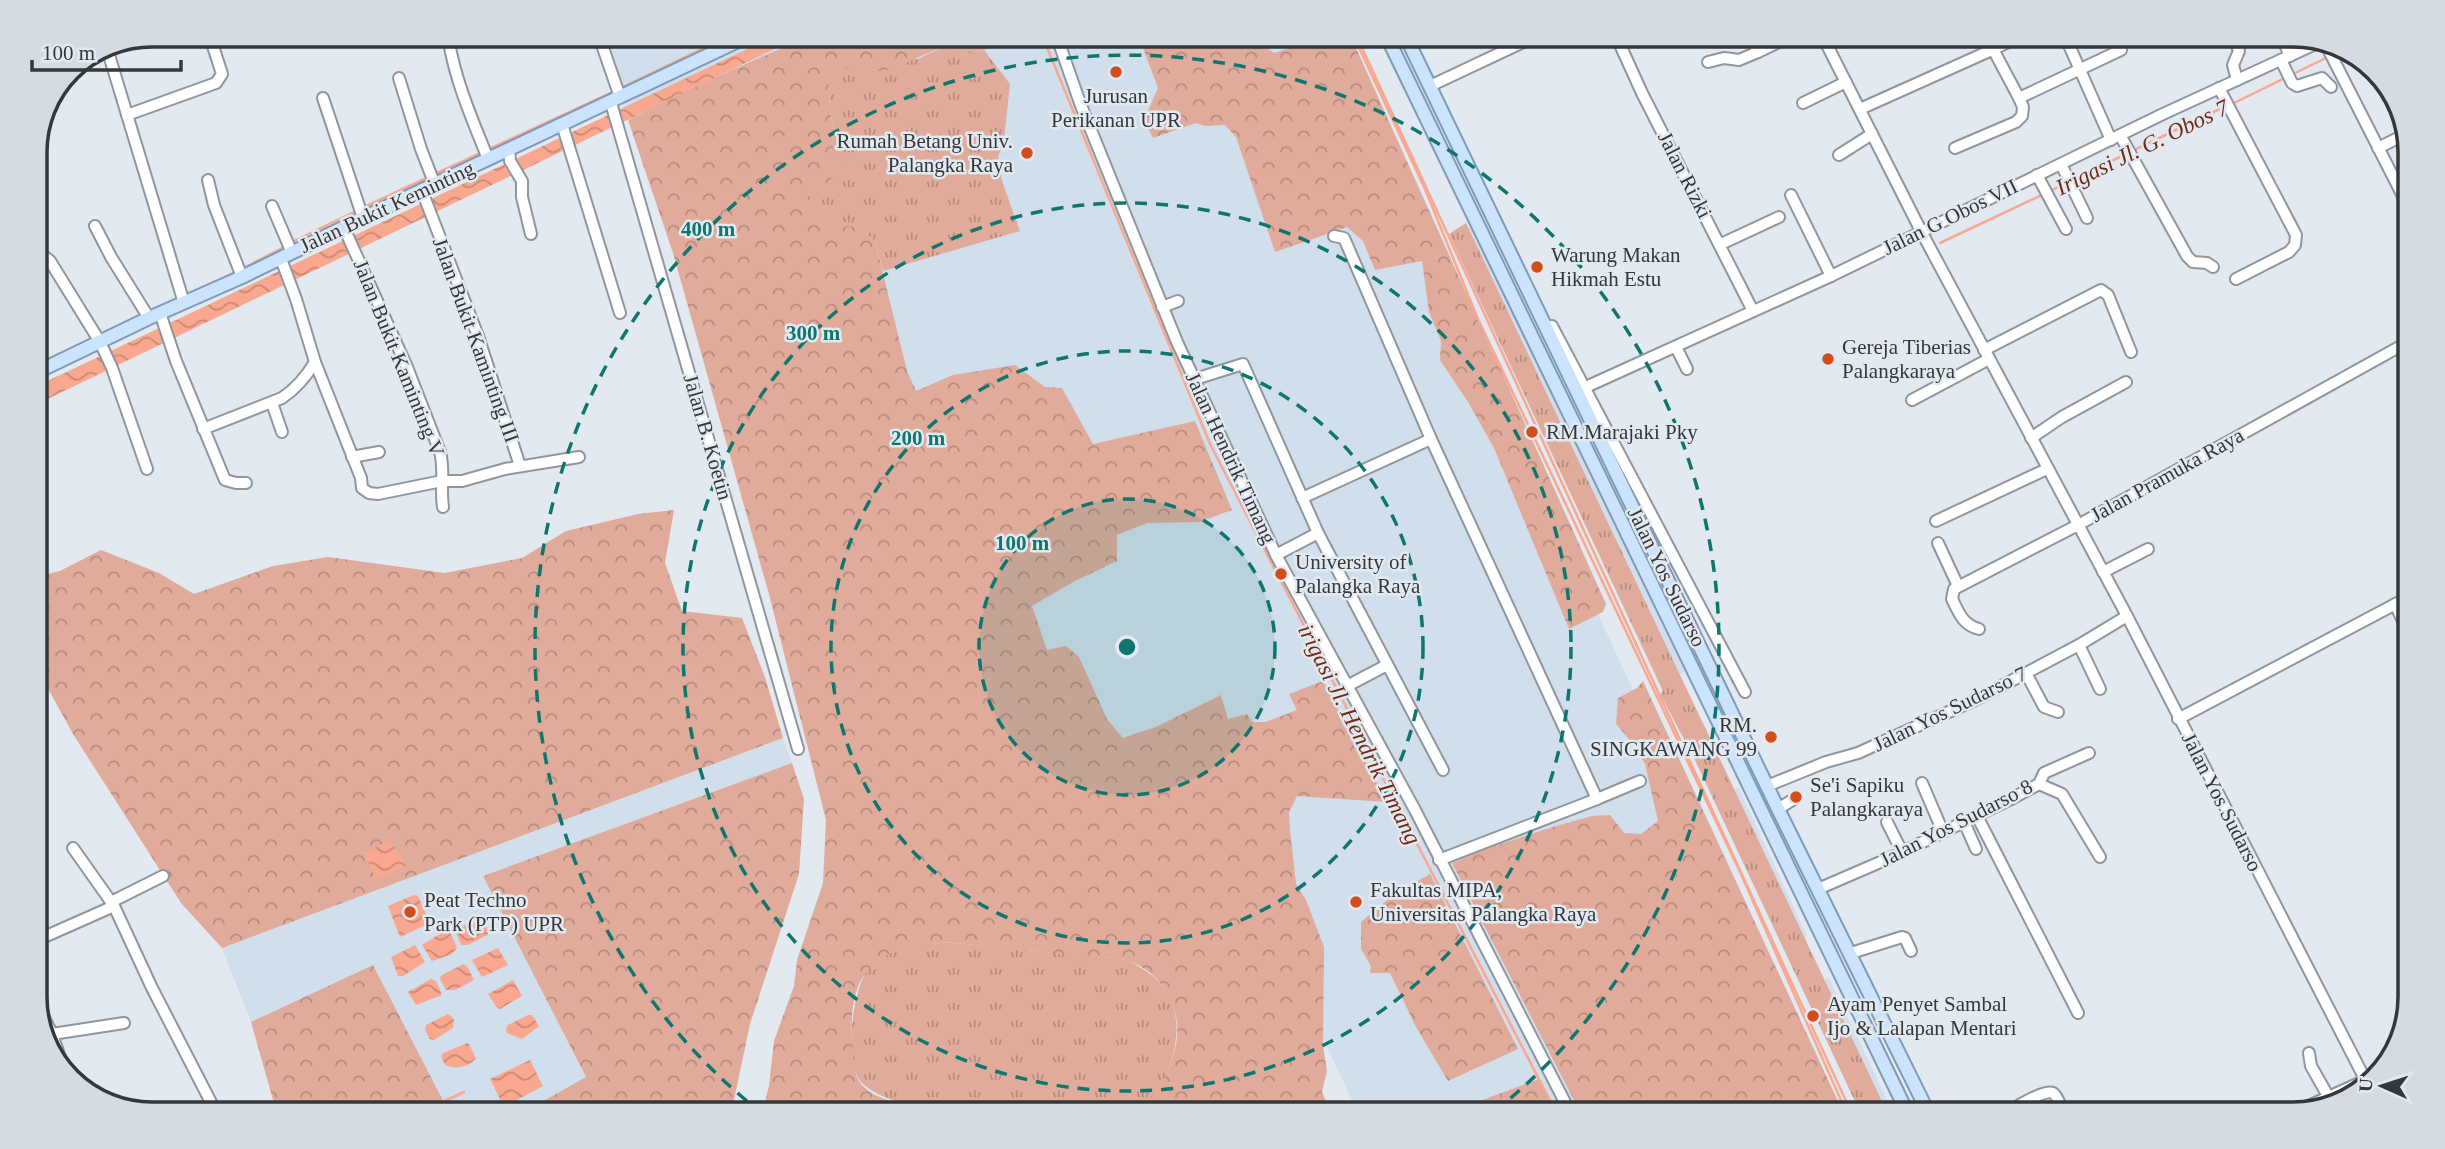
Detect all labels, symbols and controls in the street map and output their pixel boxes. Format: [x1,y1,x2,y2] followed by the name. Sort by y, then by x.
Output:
[32,28,180,72] scale bar
[42,41,95,65] text: 100 m
[1108,64,1124,80] marker: Jurusan Perikanan UPR
[1051,84,1181,132] place label: Jurusan Perikanan UPR
[2051,94,2234,201] water label: Irigasi Jl. G. Obos 7
[1653,128,1717,222] street label: Jalan Rizki
[836,129,1014,177] place label: Rumah Betang Univ. Palangka Raya
[1019,145,1035,161] marker: Rumah Betang Univ. Palangka Raya
[296,156,479,258] street label: Jalan Bukit Keminting
[1879,174,2021,260] street label: Jalan G Obos VII
[681,217,736,241] text: 400 m
[428,234,524,446] street label: Jalan Bukit Kaminting III
[1551,243,1681,291] place label: Warung Makan Hikmah Estu
[349,256,449,460] street label: Jalan Bukit Kaminting V
[1529,259,1545,275] marker: Warung Makan Hikmah Estu
[786,321,841,345] text: 300 m
[1842,335,1971,383] place label: Gereja Tiberias Palangkaraya
[1820,351,1836,367] marker: Gereja Tiberias Palangkaraya
[1181,368,1282,548] street label: Jalan Hendrik Timang
[679,371,738,503] street label: Jalan B. Koetin
[1546,420,1698,444] place label: RM.Marajaki Pky
[2086,423,2248,527] street label: Jalan Pramuka Raya
[1524,424,1540,440] marker: RM.Marajaki Pky
[891,426,946,450] text: 200 m
[1623,503,1711,651] street label: Jalan Yos Sudarso
[995,531,1050,555] text: 100 m
[1295,550,1421,598] place label: University of Palangka Raya
[1273,566,1289,582] marker: University of Palangka Raya
[1293,620,1426,849] water label: irigasi Jl. Hendrik Timang
[1115,635,1139,659] centre of rings
[1869,661,2031,757] street label: Jalan Yos Sudarso 7
[1590,713,1757,761] place label: RM. SINGKAWANG 99
[1763,729,1779,745] marker: RM. SINGKAWANG 99
[2177,729,2267,875] street label: Jalan Yos Sudarso
[1810,773,1924,821] place label: Se'i Sapiku Palangkaraya
[1876,774,2036,872] street label: Jalan Yos Sudarso 8
[1788,789,1804,805] marker: Se'i Sapiku Palangkaraya
[1370,878,1597,926] place label: Fakultas MIPA, Universitas Palangka Raya
[424,888,564,936] place label: Peat Techno Park (PTP) UPR
[1348,894,1364,910] marker: Fakultas MIPA, Universitas Palangka Raya
[402,904,418,920] marker: Peat Techno Park (PTP) UPR
[1827,992,2017,1040] place label: Ayam Penyet Sambal Ijo & Lalapan Mentari
[1805,1008,1821,1024] marker: Ayam Penyet Sambal Ijo & Lalapan Mentari
[2347,1051,2417,1121] north arrow
[2355,1077,2376,1093] text: U

